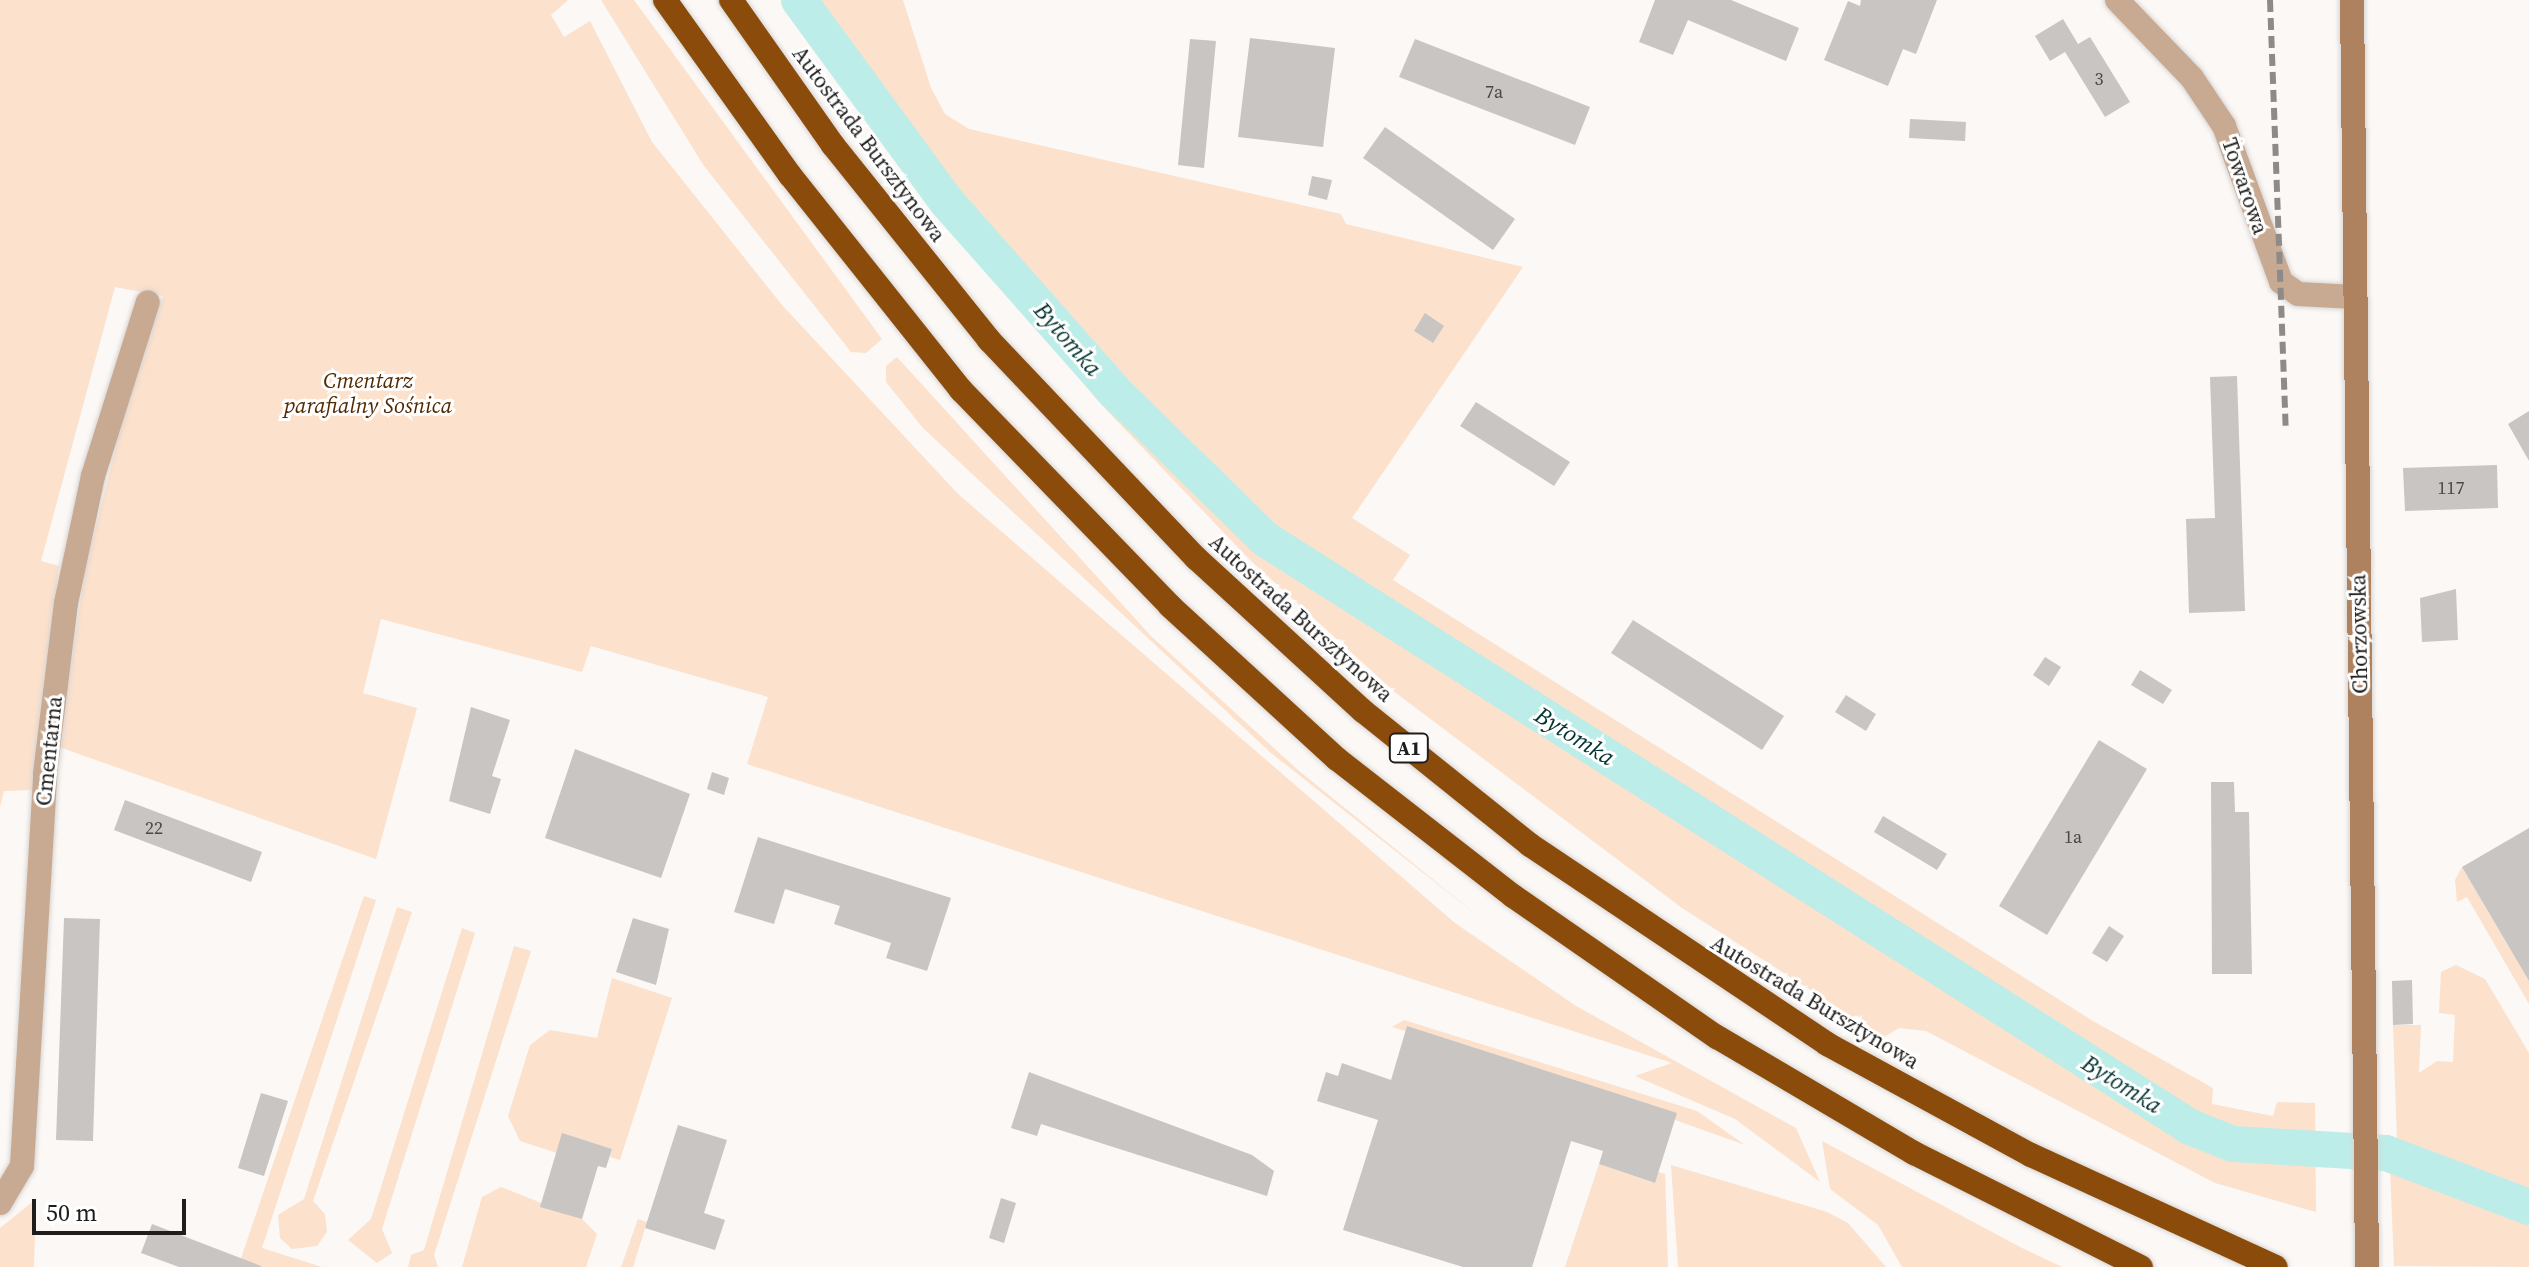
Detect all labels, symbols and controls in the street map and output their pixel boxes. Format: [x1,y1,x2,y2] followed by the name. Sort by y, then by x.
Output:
[787,41,951,247] street label: Autostrada Bursztynowa
[2095,68,2103,90] house number: 3
[1485,81,1503,103] house number: 7a
[2216,134,2274,238] street label: Towarowa
[1028,296,1108,382] water label: Bytomka
[284,367,452,418] park label: Cmentarz parafialny Sośnica
[2438,477,2464,499] house number: 117
[1204,529,1398,707] street label: Autostrada Bursztynowa
[2345,574,2373,694] street label: Chorzowska
[30,695,68,807] street label: Cmentarna
[1530,700,1620,772] water label: Bytomka
[1387,732,1431,764] road number: A1
[145,817,163,839] house number: 22
[2064,826,2082,848] house number: 1a
[1706,929,1924,1075] street label: Autostrada Bursztynowa
[2077,1048,2167,1120] water label: Bytomka
[36,1183,190,1233] scale bar
[46,1196,97,1229] text: 50 m

